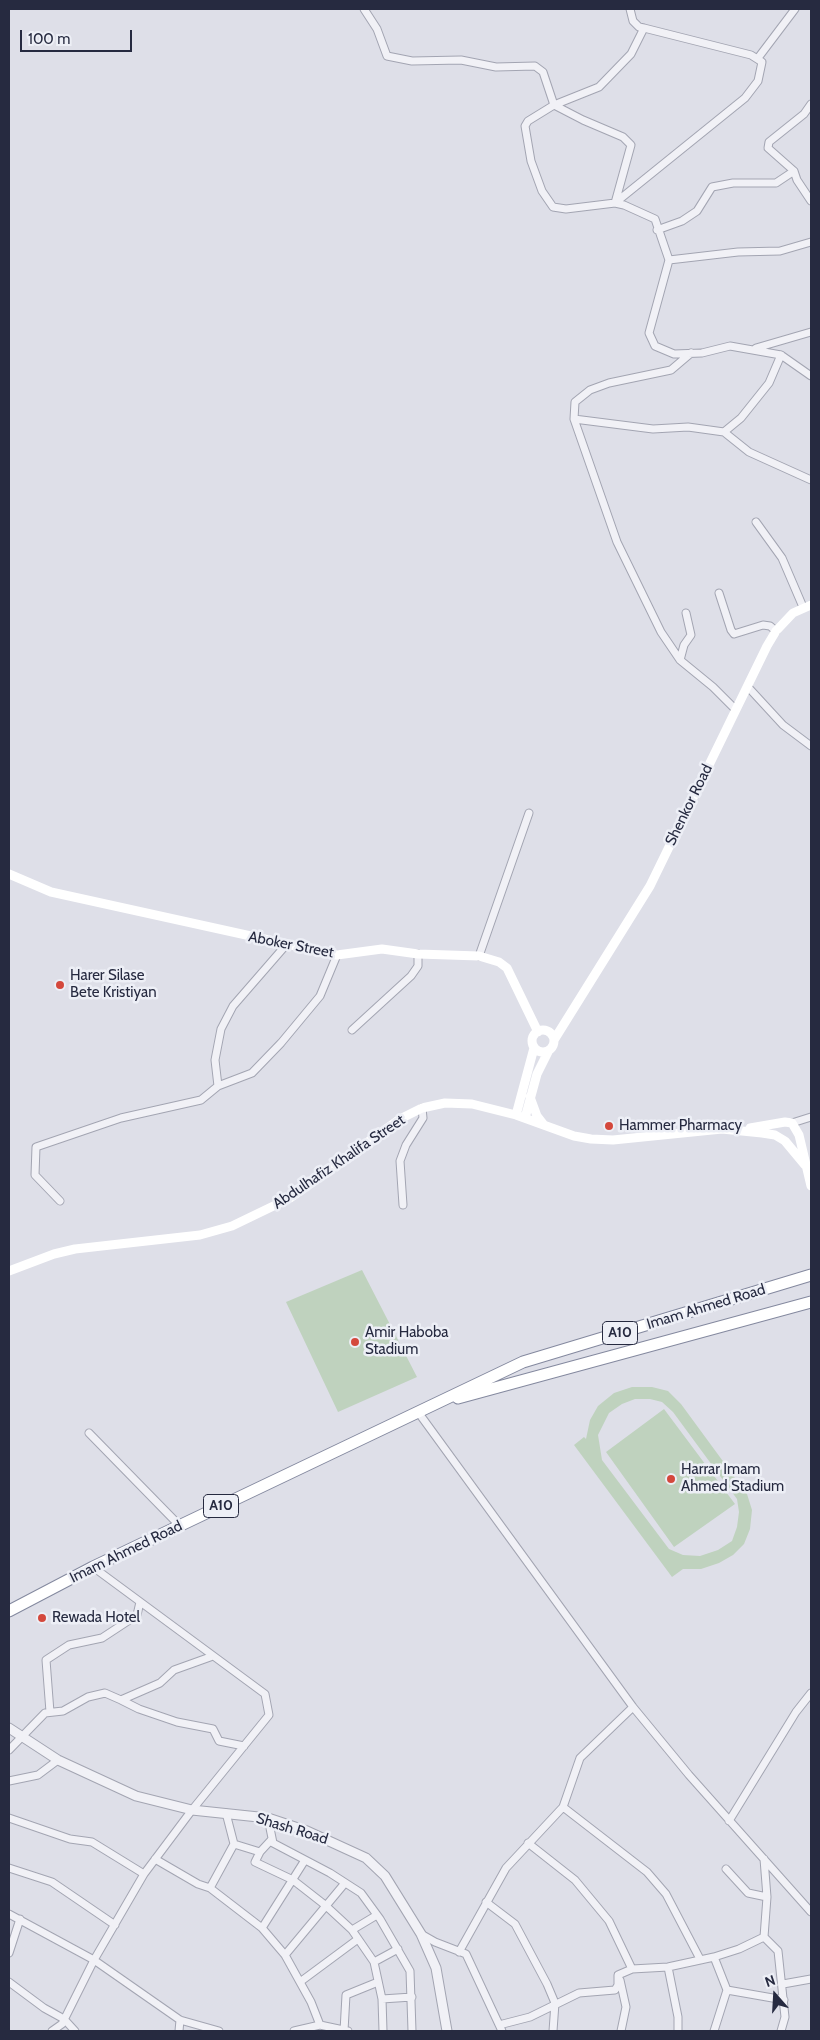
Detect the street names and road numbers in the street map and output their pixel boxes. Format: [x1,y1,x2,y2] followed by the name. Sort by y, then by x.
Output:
[662,761,716,849] street label: Shenkor Road
[247,928,335,962] street label: Aboker Street
[269,1111,409,1213] street label: Abdulhafiz Khalifa Street
[645,1280,767,1334] street label: Imam Ahmed Road
[602,1322,638,1345] road number: A10
[204,1494,238,1518] road number: A10
[67,1517,185,1587] street label: Imam Ahmed Road
[254,1810,330,1848] street label: Shash Road

